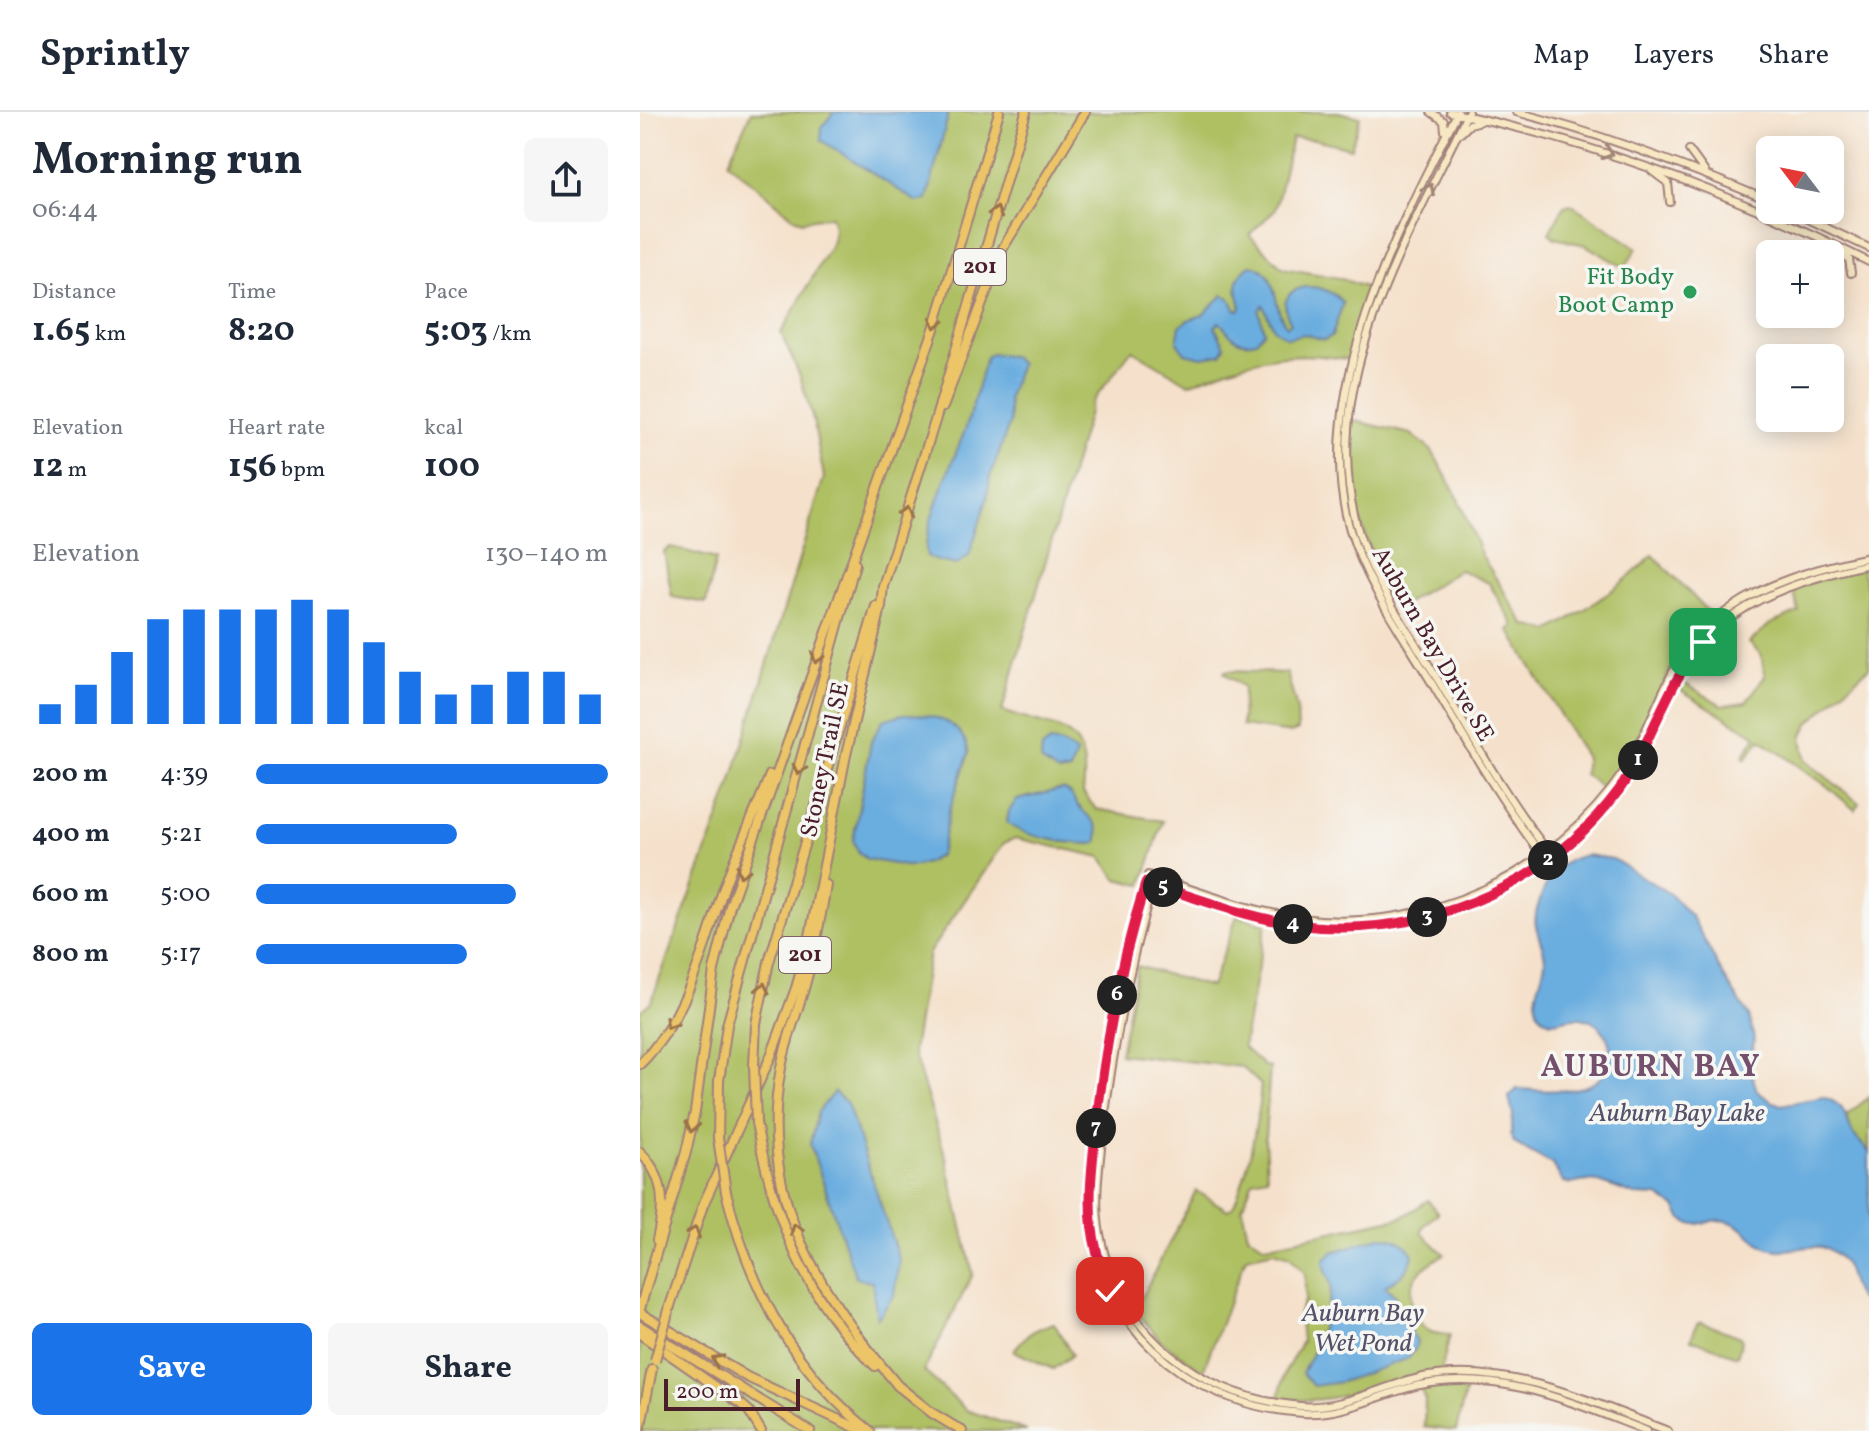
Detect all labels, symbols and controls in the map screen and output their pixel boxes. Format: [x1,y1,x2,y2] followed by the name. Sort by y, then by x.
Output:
[40,29,190,82] text: Sprintly
[1533,36,1589,75] text: Map
[1633,36,1714,75] text: Layers
[1758,36,1829,75] text: Share
[32,131,303,192] text: Morning run
[1756,136,1844,224] north arrow
[1756,136,1844,432] map controls
[524,138,608,222] button: share
[1600,143,1614,159] one-way arrow
[1419,182,1434,197] one-way arrow
[32,192,98,228] text: 06:44
[987,206,1003,220] one-way arrow
[1756,240,1844,328] button: +
[954,249,1006,285] road number: 201
[1558,261,1674,323] place label: Fit Body Boot Camp
[32,277,116,308] text: Distance
[228,277,276,308] text: Time
[424,277,468,308] text: Pace
[1681,283,1699,301] marker: Fit Body Boot Camp
[32,308,90,355] text: 1.65
[228,308,295,355] text: 8:20
[424,308,488,355] text: 5:03
[929,315,945,329] one-way arrow
[90,319,126,350] text: km
[488,319,532,350] text: /km
[1756,344,1844,432] button: −
[32,413,123,444] text: Elevation
[228,413,325,444] text: Heart rate
[424,413,463,444] text: kcal
[32,444,63,491] text: 12
[228,444,277,491] text: 156
[424,444,480,491] text: 100
[63,455,87,486] text: m
[277,455,325,486] text: bpm
[897,506,913,519] one-way arrow
[32,536,140,572] text: Elevation
[485,536,608,572] text: 130–140 m
[1362,541,1502,749] street label: Auburn Bay Drive SE
[1669,608,1737,676] pin
[1681,620,1725,664] icon: arrive
[810,650,826,664] one-way arrow
[793,679,859,841] street label: Stoney Trail SE
[1618,740,1658,780] pin: 1
[1634,744,1642,775] text: 1
[32,756,108,792] text: 200 m
[160,756,208,792] text: 4:39
[792,762,809,776] one-way arrow
[32,816,110,852] text: 400 m
[160,816,203,852] text: 5:21
[1528,840,1568,880] pin: 2
[1542,844,1554,875] text: 2
[735,865,752,879] one-way arrow
[1143,867,1183,907] pin: 5
[1158,871,1168,902] text: 5
[32,876,109,912] text: 600 m
[160,876,210,912] text: 5:00
[1407,897,1447,937] pin: 3
[1421,901,1433,932] text: 3
[1273,904,1313,944] pin: 4
[1286,908,1300,939] text: 4
[32,936,109,972] text: 800 m
[160,936,201,972] text: 5:17
[779,937,831,973] road number: 201
[1097,975,1137,1015] pin: 6
[1111,979,1123,1010] text: 6
[754,981,771,995] one-way arrow
[664,1015,680,1030] one-way arrow
[1541,1046,1761,1090] district label: AUBURN BAY
[1588,1096,1765,1132] water label: Auburn Bay Lake
[1076,1108,1116,1148] pin: 7
[1091,1112,1101,1143] text: 7
[684,1119,701,1133] one-way arrow
[789,1223,806,1237] one-way arrow
[684,1226,700,1240] one-way arrow
[1076,1257,1144,1325] pin
[1088,1269,1132,1313] icon: check
[1301,1296,1425,1362] water label: Auburn Bay Wet Pond
[32,1323,312,1415] button: Save
[328,1323,608,1415] button: Share
[712,1354,726,1370] one-way arrow
[664,1375,800,1411] scale bar
[676,1377,738,1408] text: 200 m

